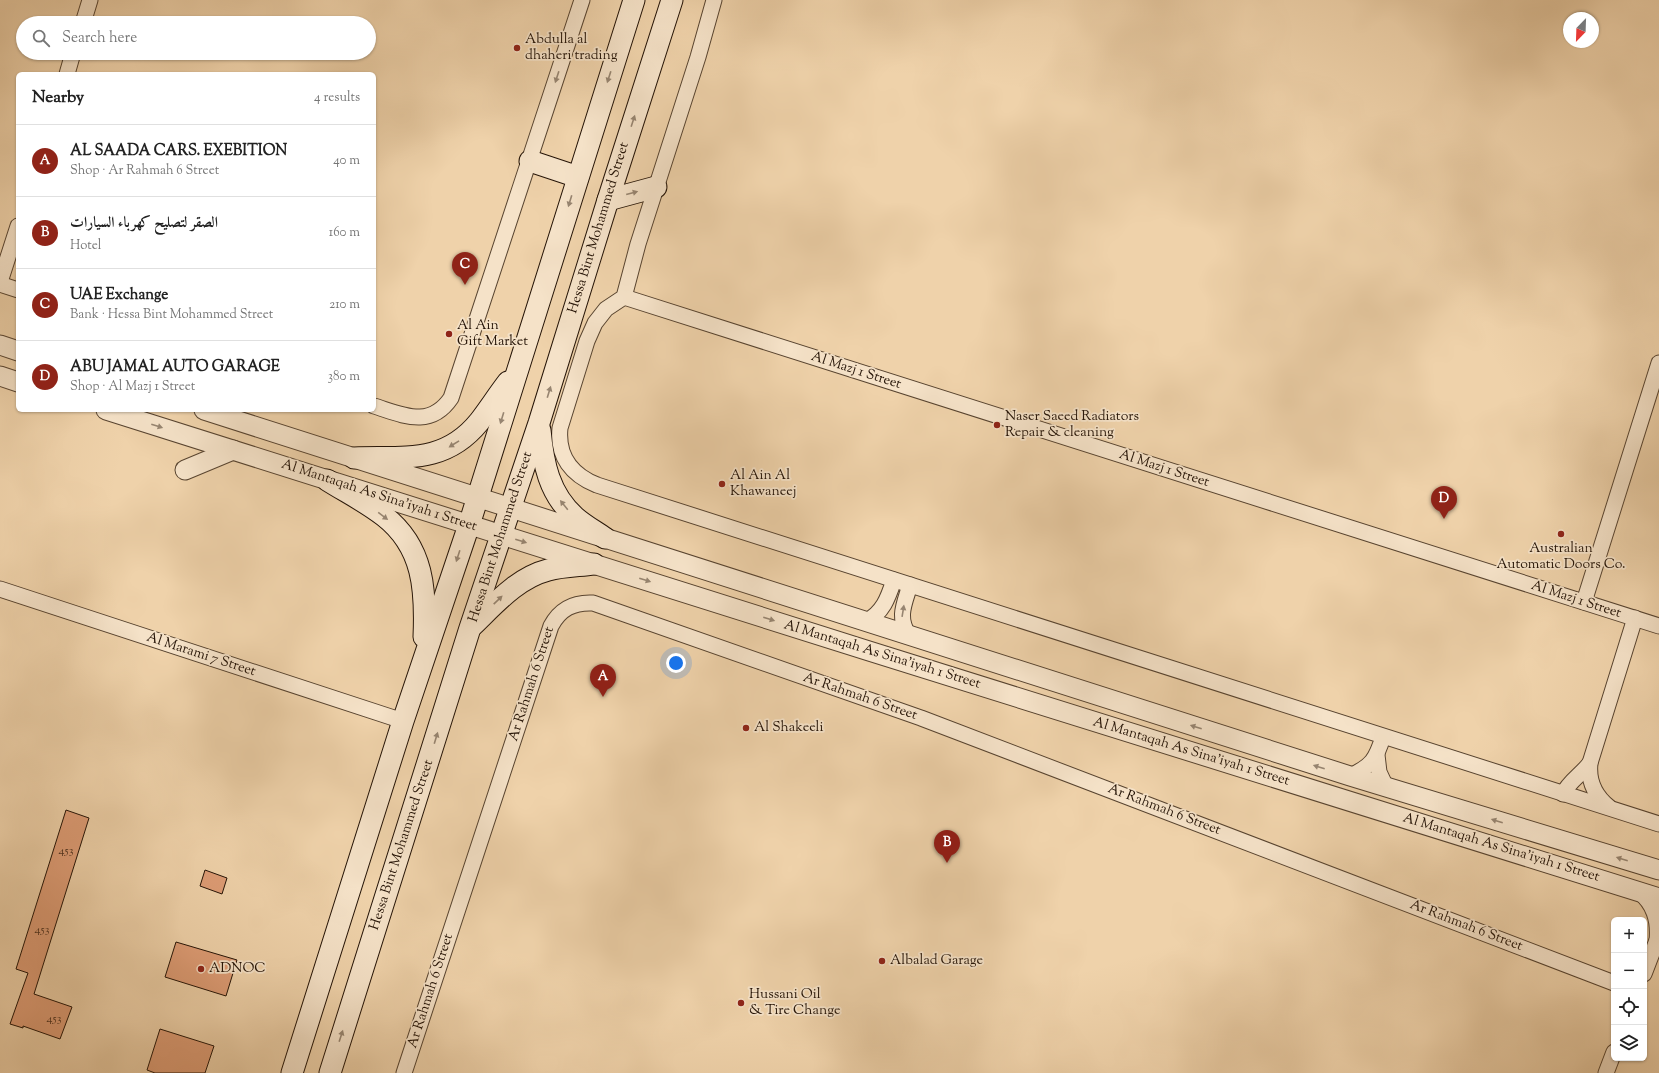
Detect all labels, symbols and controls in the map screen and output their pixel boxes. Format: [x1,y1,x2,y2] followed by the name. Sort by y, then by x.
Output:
[1563,12,1599,48] north arrow
[16,16,376,60] search box
[30,27,52,49] icon: search
[62,28,137,49] text: Search here
[525,30,618,66] place label: Abdulla al dhaheri trading
[512,43,522,53] marker: Abdulla al dhaheri trading
[554,71,560,83] one-way arrow
[606,71,612,83] one-way arrow
[32,86,84,110] text: Nearby
[314,89,360,107] text: 4 results
[630,114,636,126] one-way arrow
[563,140,635,316] street label: Hessa Bint Mohammed Street
[70,141,287,162] text: AL SAADA CARS. EXEBITION
[40,152,50,170] text: A
[333,152,360,170] text: 40 m
[70,162,219,180] text: Shop · Ar Rahmah 6 Street
[626,190,638,196] one-way arrow
[567,195,573,207] one-way arrow
[70,213,218,234] text: الصقر لتصليح كهرباء السيارات
[41,224,49,242] text: B
[329,224,360,242] text: 160 m
[70,237,101,255] text: Hotel
[452,252,478,285] pin: C
[70,285,168,306] text: UAE Exchange
[40,296,50,314] text: C
[329,296,360,314] text: 210 m
[70,306,273,324] text: Bank · Hessa Bint Mohammed Street
[457,316,528,352] place label: Al Ain Gift Market
[444,329,454,339] marker: Al Ain Gift Market
[808,347,904,395] street label: Al Mazj 1 Street
[70,357,280,378] text: ABU JAMAL AUTO GARAGE
[40,368,50,386] text: D
[328,368,360,386] text: 380 m
[70,378,195,396] text: Shop · Al Mazj 1 Street
[546,385,552,397] one-way arrow
[1005,407,1139,443] place label: Naser Saeed Radiators Repair & cleaning
[499,413,505,425] one-way arrow
[992,420,1002,430] marker: Naser Saeed Radiators Repair & cleaning
[151,423,163,429] one-way arrow
[449,440,460,447] one-way arrow
[1116,445,1212,493] street label: Al Mazj 1 Street
[464,449,538,625] street label: Hessa Bint Mohammed Street
[279,455,480,537] street label: Al Mantaqah As Sina'iyah 1 Street
[730,466,797,502] place label: Al Ain Al Khawaneej
[717,479,727,489] marker: Al Ain Al Khawaneej
[1431,486,1457,519] pin: D
[560,500,569,511] one-way arrow
[378,512,389,520] one-way arrow
[1556,529,1566,539] marker: Australian Automatic Doors Co.
[515,538,527,544] one-way arrow
[1496,539,1626,575] place label: Australian Automatic Doors Co.
[455,550,461,562] one-way arrow
[1528,576,1624,624] street label: Al Mazj 1 Street
[639,577,651,583] one-way arrow
[493,596,503,605] one-way arrow
[900,605,906,617] one-way arrow
[763,616,775,622] one-way arrow
[781,616,983,695] street label: Al Mantaqah As Sina'iyah 1 Street
[504,624,560,744] street label: Ar Rahmah 6 Street
[144,628,258,682] street label: Al Marami 7 Street
[666,653,686,673] your location
[590,664,616,697] pin: A
[800,668,920,726] street label: Ar Rahmah 6 Street
[1090,713,1292,792] street label: Al Mantaqah As Sina'iyah 1 Street
[754,718,824,738] place label: Al Shakeeli
[741,723,751,733] marker: Al Shakeeli
[1189,724,1201,730] one-way arrow
[433,732,439,744] one-way arrow
[365,757,439,933] street label: Hessa Bint Mohammed Street
[1313,764,1325,770] one-way arrow
[1105,779,1223,841] street label: Ar Rahmah 6 Street
[1400,809,1602,888] street label: Al Mantaqah As Sina'iyah 1 Street
[1491,818,1503,824] one-way arrow
[934,830,960,863] pin: B
[58,842,74,860] house number: 453
[1615,856,1627,862] one-way arrow
[1407,895,1525,957] street label: Ar Rahmah 6 Street
[1611,917,1647,1061] map controls
[1611,917,1647,953] button: +
[34,921,50,939] house number: 453
[403,931,459,1051] street label: Ar Rahmah 6 Street
[890,951,983,971] place label: Albalad Garage
[1611,953,1647,989] button: −
[877,956,887,966] marker: Albalad Garage
[209,959,266,979] place label: ADNOC
[196,964,206,974] marker: ADNOC
[749,985,840,1021] place label: Hussani Oil & Tire Change
[1611,989,1647,1025] button: locate
[736,998,746,1008] marker: Hussani Oil & Tire Change
[46,1010,62,1028] house number: 453
[1611,1025,1647,1061] button: layers
[338,1030,344,1042] one-way arrow

